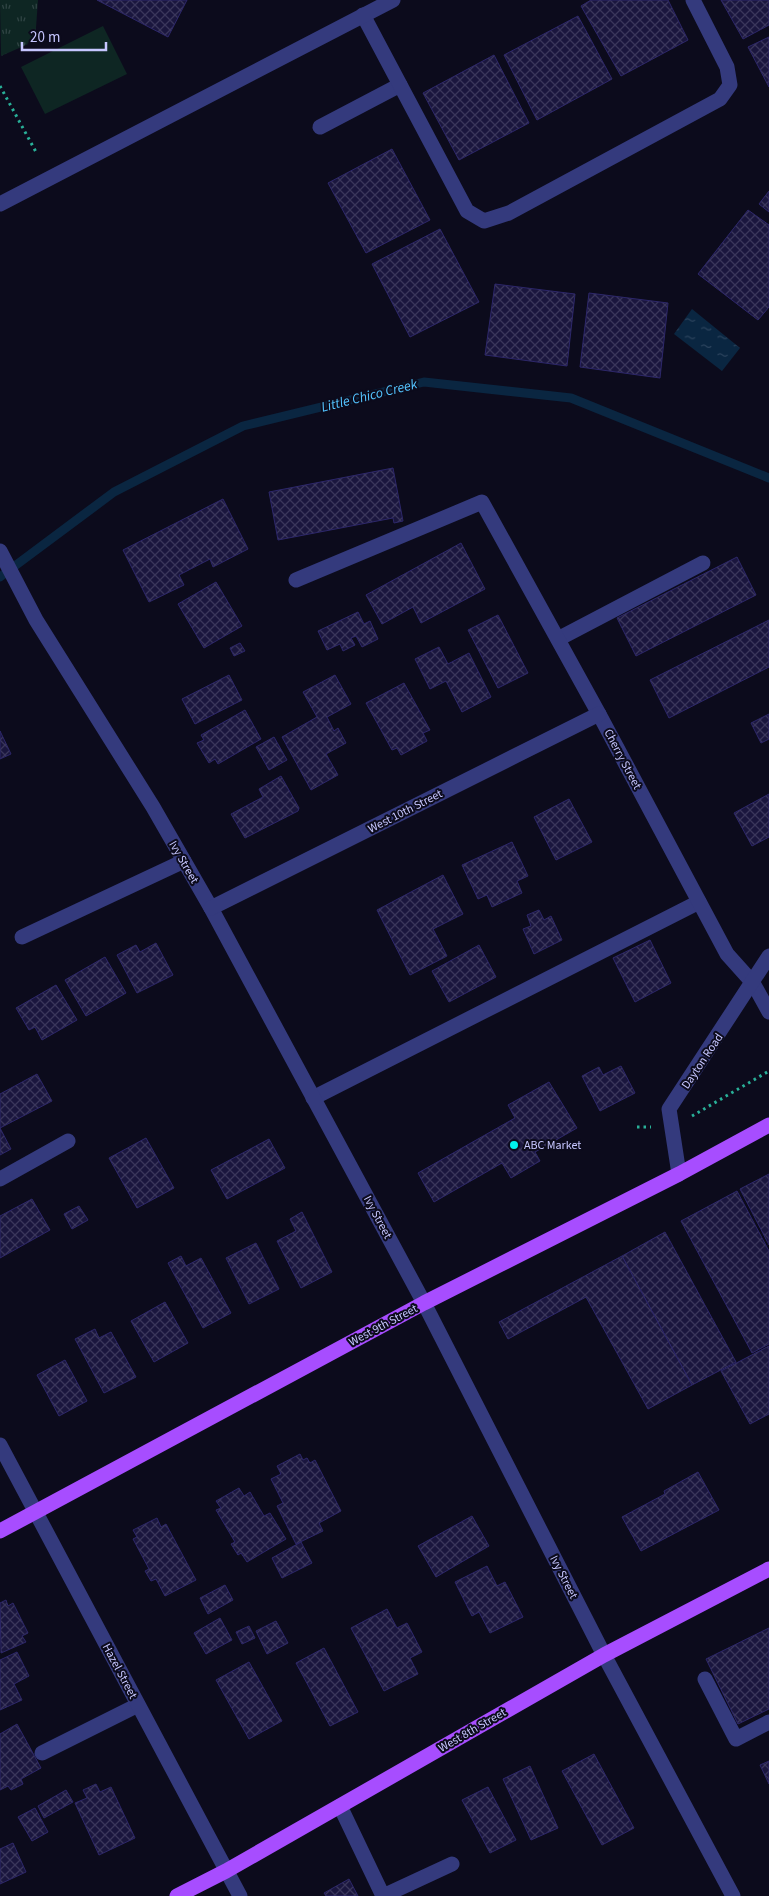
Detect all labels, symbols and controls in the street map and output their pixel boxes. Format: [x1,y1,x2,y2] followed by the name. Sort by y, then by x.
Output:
[22,20,106,52] scale bar
[30,27,60,48] text: 20 m
[319,374,420,418] water label: Little Chico Creek
[600,726,646,792] street label: Cherry Street
[365,785,445,838] street label: West 10th Street
[164,838,203,887] street label: Ivy Street
[677,1030,727,1093] street label: Dayton Road
[524,1137,581,1154] place label: ABC Market
[508,1139,520,1151] marker: ABC Market
[359,1193,396,1242] street label: Ivy Street
[346,1300,421,1351] street label: West 9th Street
[545,1552,582,1602] street label: Ivy Street
[98,1641,141,1702] street label: Hazel Street
[435,1704,509,1757] street label: West 8th Street

